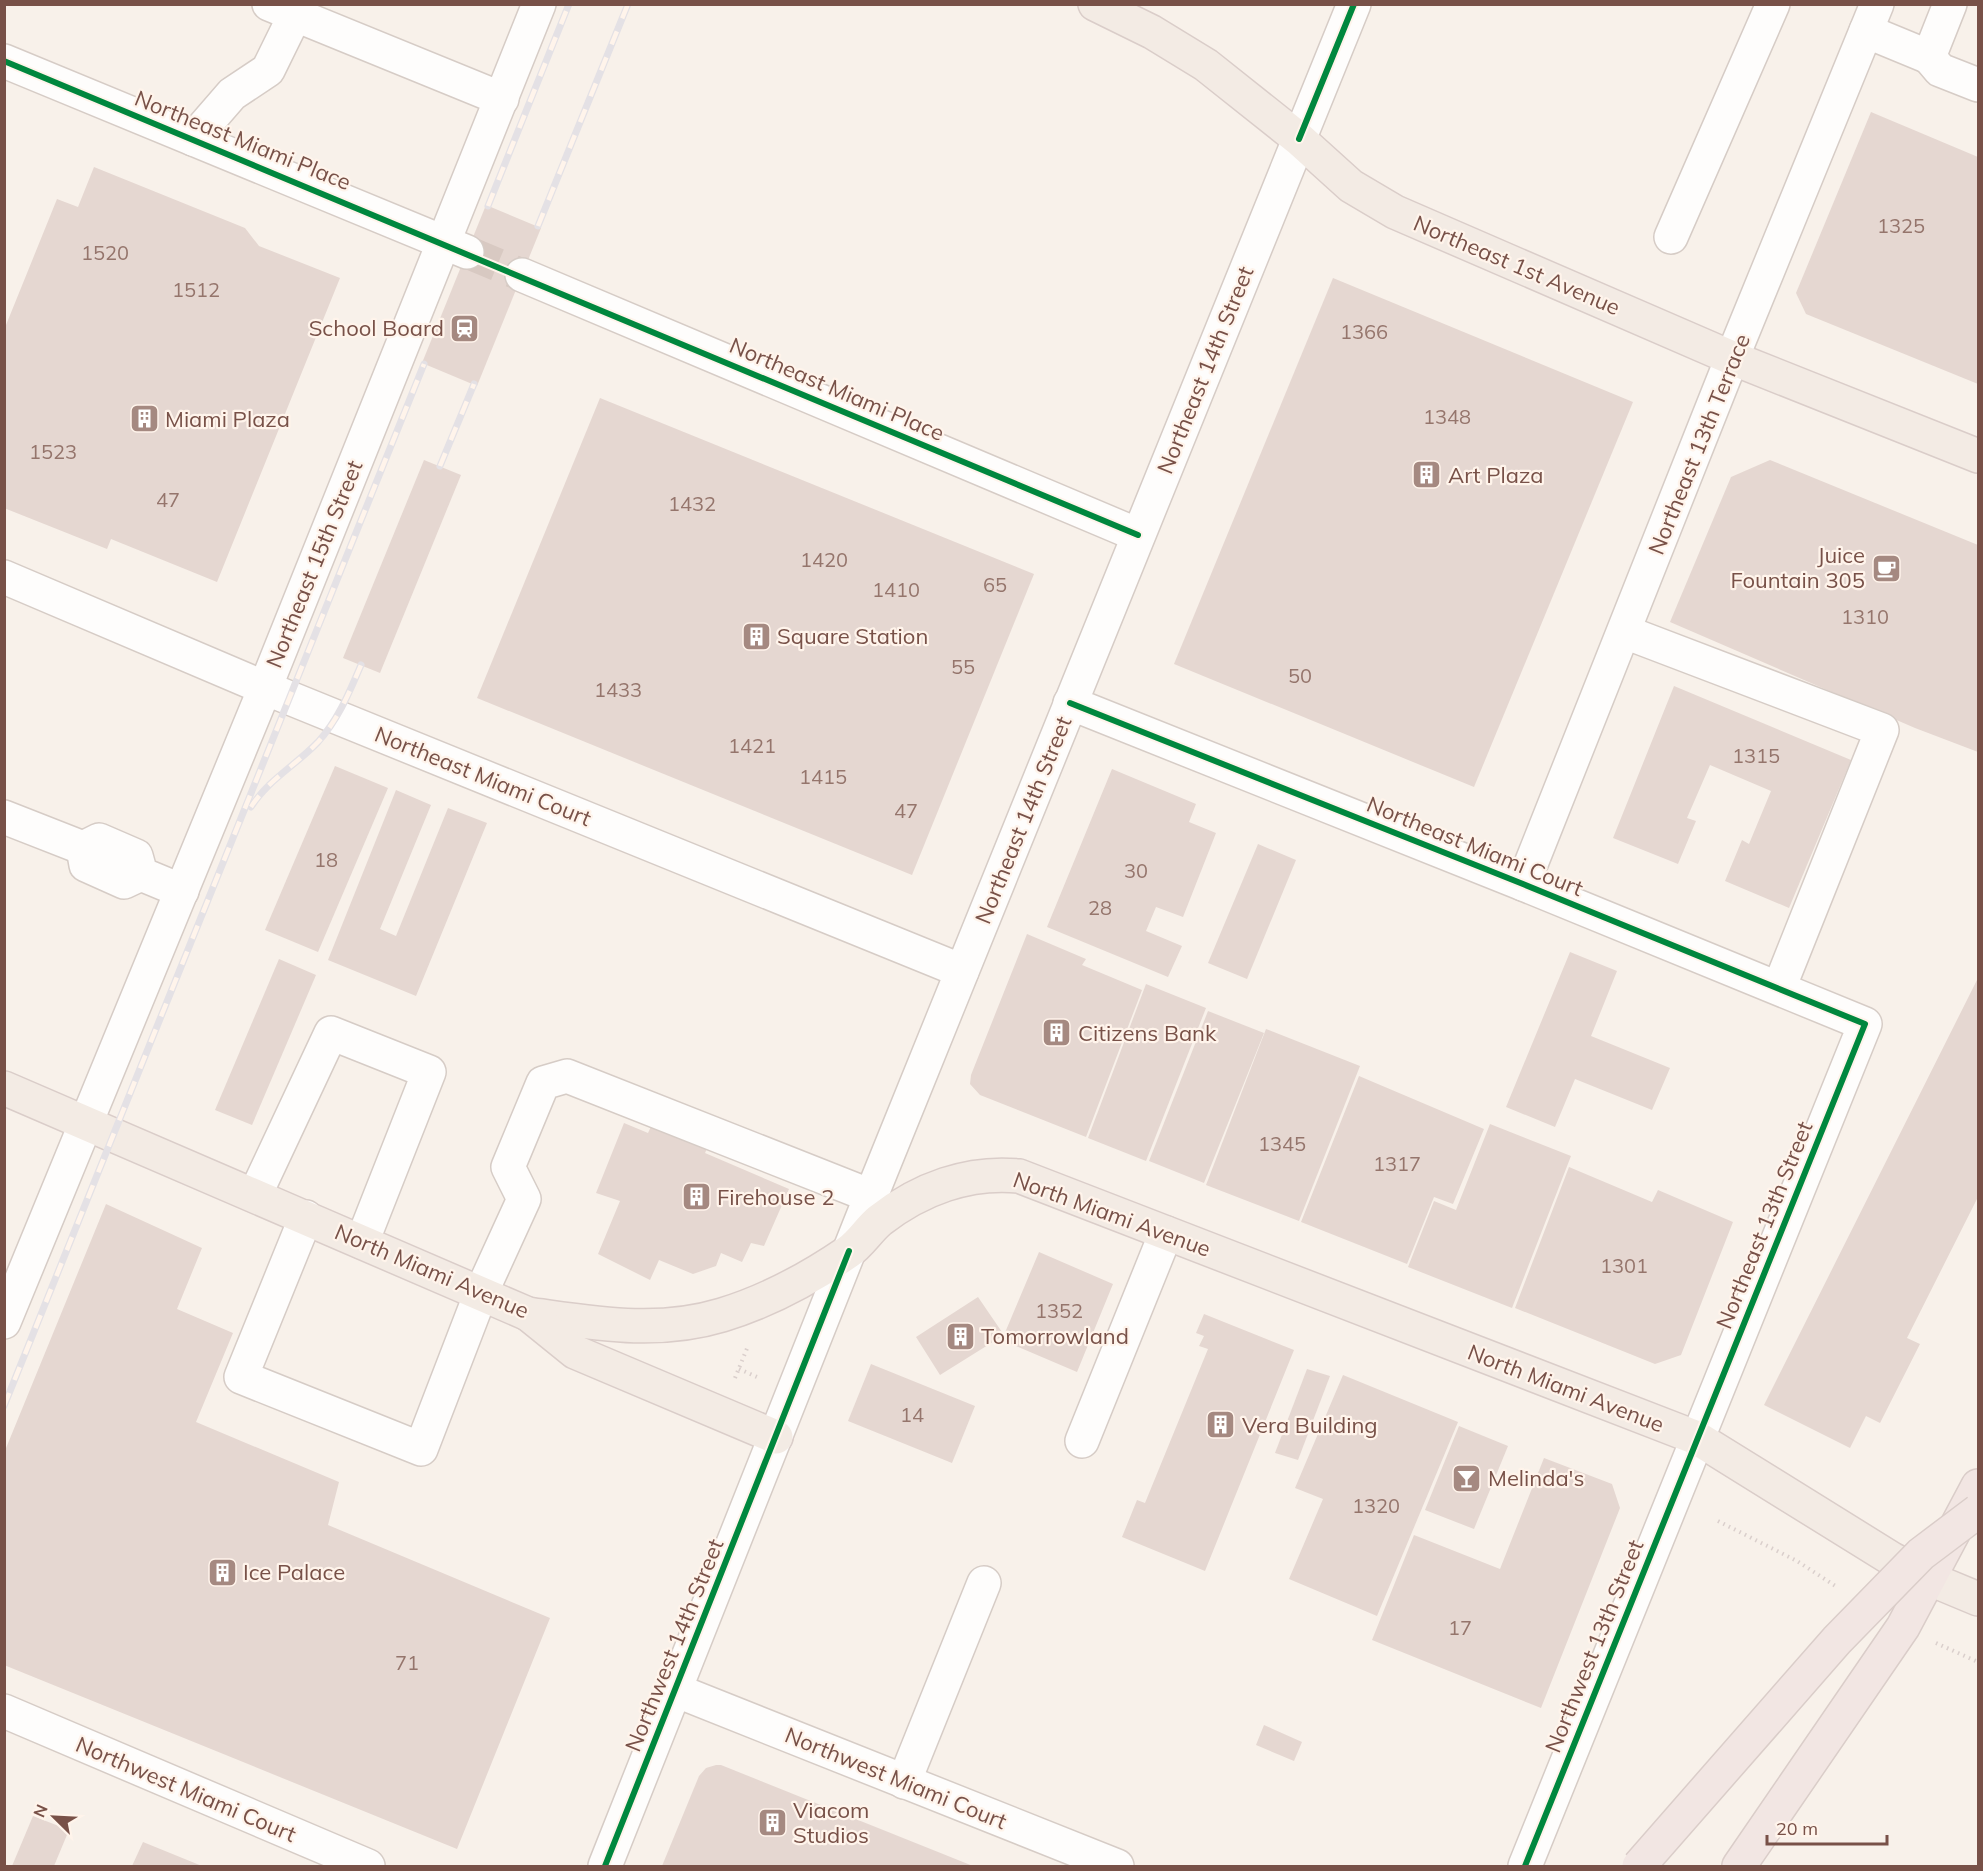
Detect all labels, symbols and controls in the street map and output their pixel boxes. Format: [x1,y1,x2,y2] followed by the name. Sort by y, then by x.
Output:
[131,84,355,196] street label: Northeast Miami Place
[1410,209,1624,321] street label: Northeast 1st Avenue
[1877,213,1925,238] house number: 1325
[81,240,129,265] house number: 1520
[1151,262,1260,478] street label: Northeast 14th Street
[172,277,220,302] house number: 1512
[449,312,481,344] station icon: School Board
[309,314,444,342] place label: School Board
[1340,319,1388,344] house number: 1366
[1642,330,1756,558] street label: Northeast 13th Terrace
[725,331,949,447] street label: Northeast Miami Place
[128,403,160,435] building icon: Miami Plaza
[1423,404,1471,429] house number: 1348
[165,405,290,433] place label: Miami Plaza
[29,439,77,464] house number: 1523
[260,456,369,672] street label: Northeast 15th Street
[1411,459,1443,491] building icon: Art Plaza
[1448,461,1543,489] place label: Art Plaza
[156,487,180,512] house number: 47
[668,491,716,516] house number: 1432
[1731,541,1865,594] place label: Juice Fountain 305
[800,547,848,572] house number: 1420
[1870,552,1902,584] cafe icon: Juice Fountain 305
[983,572,1007,597] house number: 65
[872,577,920,602] house number: 1410
[1841,604,1889,629] house number: 1310
[740,620,772,652] building icon: Square Station
[777,622,928,650] place label: Square Station
[951,654,975,679] house number: 55
[1288,663,1312,688] house number: 50
[594,677,642,702] house number: 1433
[969,712,1078,928] street label: Northeast 14th Street
[371,720,596,832] street label: Northeast Miami Court
[728,733,776,758] house number: 1421
[1732,743,1780,768] house number: 1315
[799,764,847,789] house number: 1415
[1363,790,1588,902] street label: Northeast Miami Court
[894,798,918,823] house number: 47
[314,847,338,872] house number: 18
[1124,858,1148,883] house number: 30
[1088,895,1112,920] house number: 28
[1041,1017,1073,1049] building icon: Citizens Bank
[1078,1019,1217,1047] place label: Citizens Bank
[1710,1117,1819,1333] street label: Northeast 13th Street
[1258,1131,1306,1156] house number: 1345
[1373,1151,1421,1176] house number: 1317
[1009,1165,1215,1263] street label: North Miami Avenue
[680,1181,712,1213] building icon: Firehouse 2
[717,1183,834,1211] place label: Firehouse 2
[331,1217,533,1325] street label: North Miami Avenue
[1600,1253,1648,1278] house number: 1301
[1035,1298,1083,1323] house number: 1352
[944,1320,976,1352] building icon: Tomorrowland
[981,1322,1129,1350] place label: Tomorrowland
[1464,1338,1668,1438] street label: North Miami Avenue
[900,1402,924,1427] house number: 14
[1205,1409,1237,1441] building icon: Vera Building
[1242,1411,1378,1439] place label: Vera Building
[1451,1462,1483,1494] bar icon: Melinda's
[1488,1464,1584,1492] place label: Melinda's
[1352,1493,1400,1518] house number: 1320
[619,1534,730,1755] street label: Northwest 14th Street
[1539,1535,1650,1756] street label: Northwest 13th Street
[206,1556,238,1588] building icon: Ice Palace
[243,1558,345,1586] place label: Ice Palace
[1448,1615,1472,1640] house number: 17
[395,1650,419,1675] house number: 71
[781,1721,1011,1835] street label: Northwest Miami Court
[72,1730,301,1848] street label: Northwest Miami Court
[24,1787,84,1847] north arrow
[793,1796,869,1849] place label: Viacom Studios
[29,1801,52,1820] text: N
[756,1807,788,1839] building icon: Viacom Studios
[1767,1808,1887,1846] scale bar
[1776,1817,1818,1840] text: 20 m

